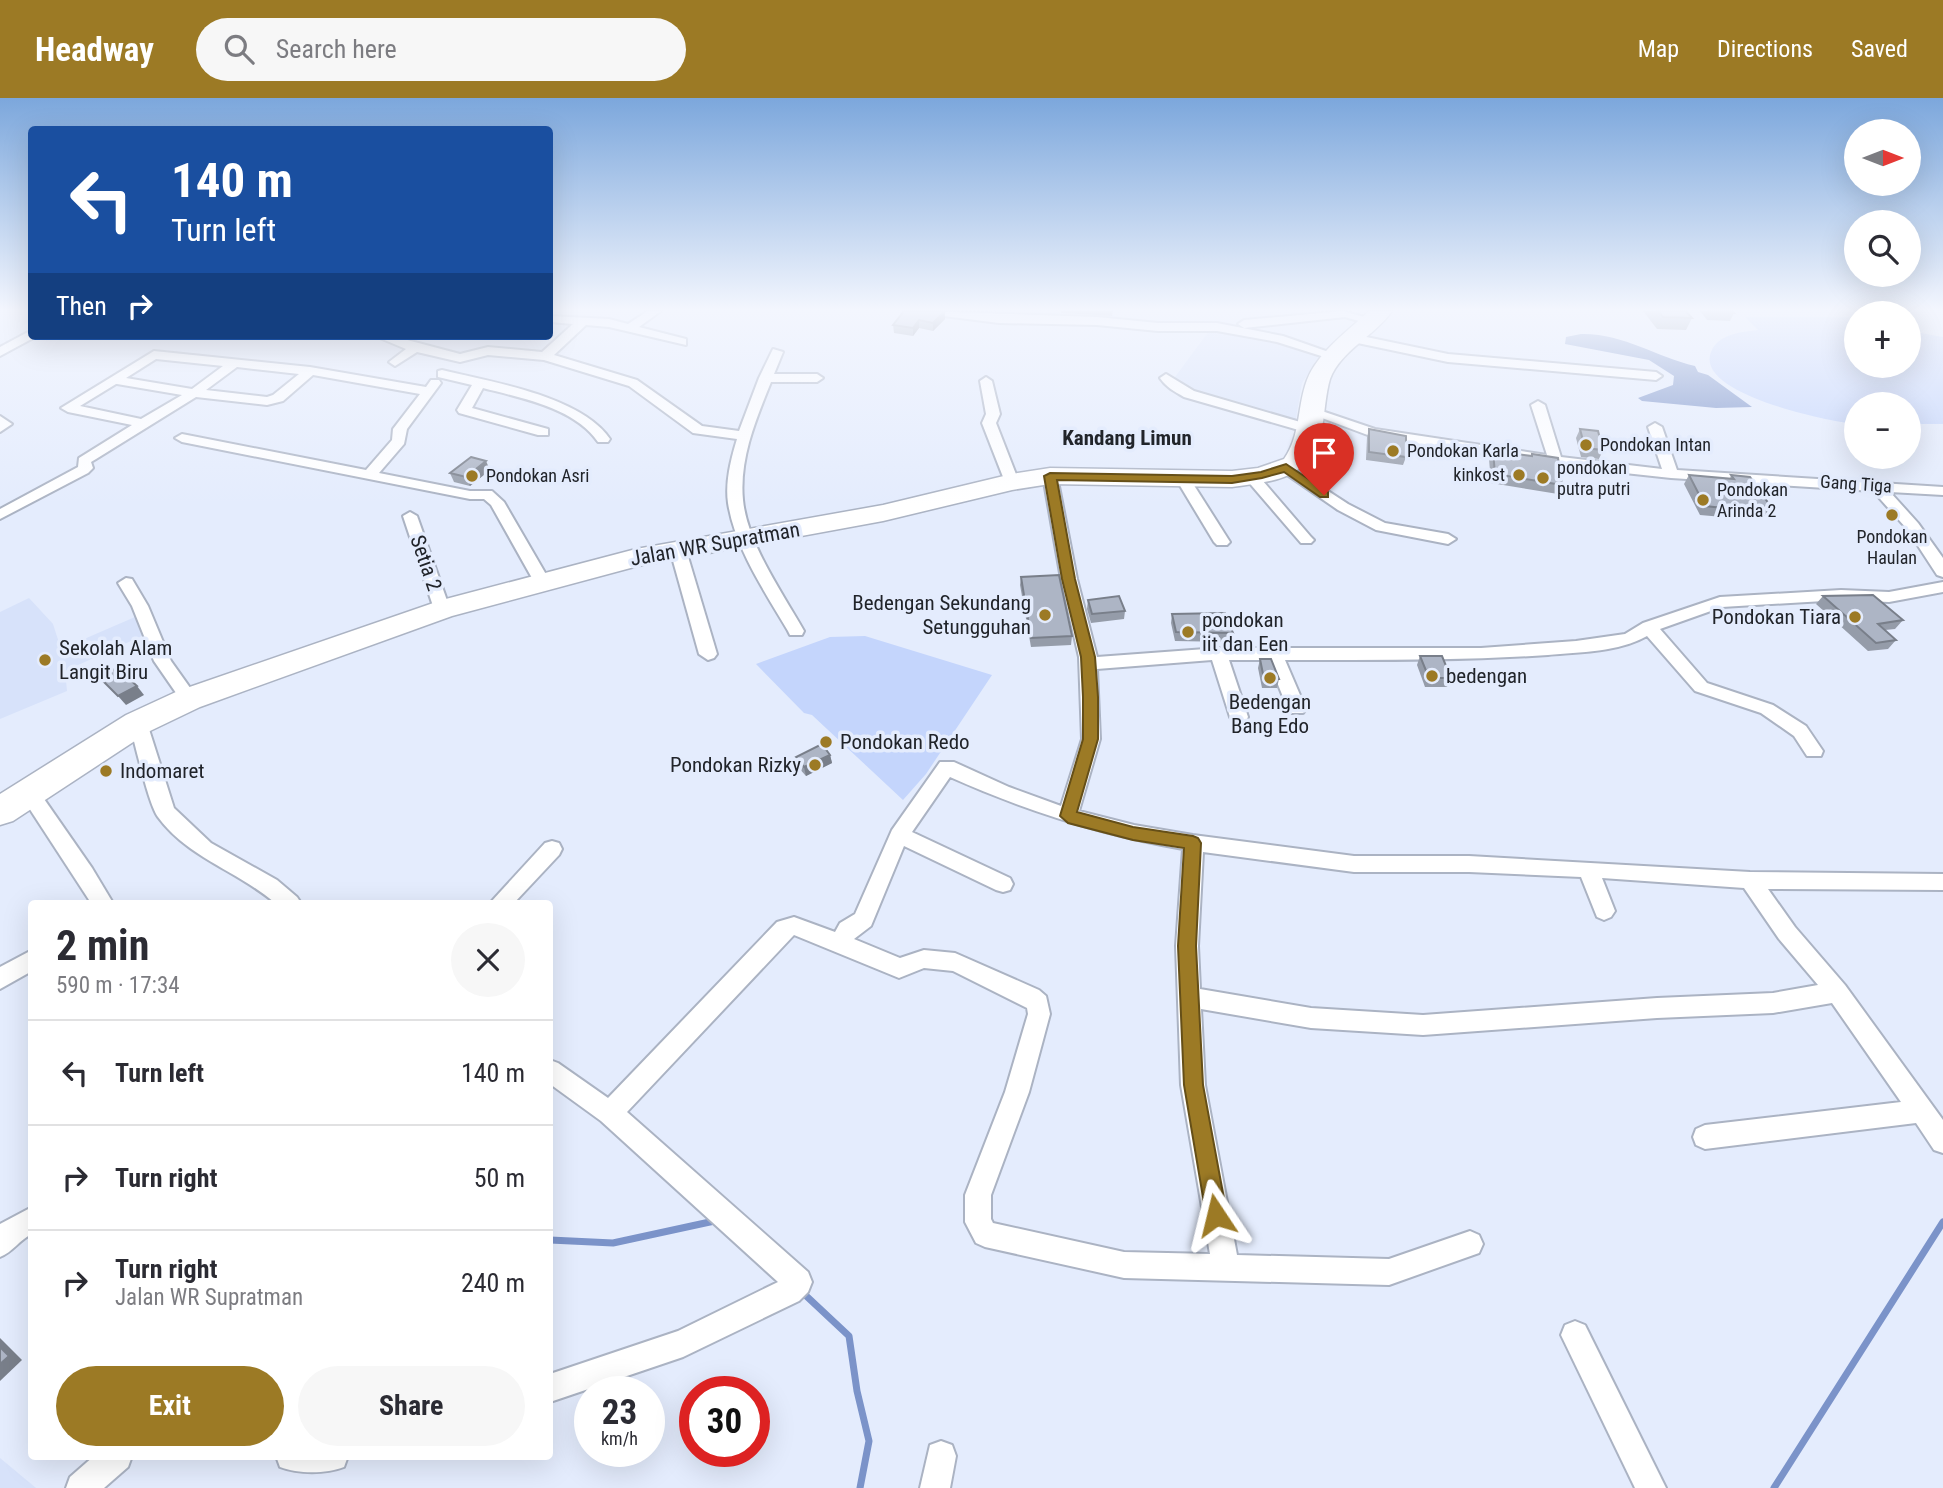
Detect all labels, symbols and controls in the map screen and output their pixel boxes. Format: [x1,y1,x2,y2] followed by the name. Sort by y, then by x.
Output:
[196,18,686,81] search box
[35,30,154,69] text: Headway
[220,30,258,68] icon: search
[276,34,397,64] text: Search here
[1638,35,1679,63] text: Map
[1717,35,1813,63] text: Directions
[1851,35,1908,63] text: Saved
[1844,119,1922,196] north arrow
[1844,119,1921,469] map controls
[171,152,293,209] text: 140 m
[56,154,147,245] icon: left
[1844,210,1921,287] button: search
[171,211,276,249] text: Turn left
[121,287,159,325] icon: right
[56,291,107,321] text: Then
[1844,301,1921,378] button: +
[1844,392,1921,469] button: −
[1294,423,1354,495] pin
[1062,426,1192,450] district label: Kandang Limun
[1305,434,1343,472] icon: arrive
[1600,434,1711,455] place label: Pondokan Intan
[1578,437,1594,453] marker: Pondokan Intan
[1407,440,1519,461] place label: Pondokan Karla
[1385,443,1401,459] marker: Pondokan Karla
[1557,457,1630,499] place label: pondokan putra putri
[1453,464,1505,485] place label: kinkost
[486,465,589,486] place label: Pondokan Asri
[1511,467,1527,483] marker: kinkost
[464,468,480,484] marker: Pondokan Asri
[1535,470,1551,486] marker: pondokan putra putri
[1820,471,1893,496] street label: Gang Tiga
[1717,479,1788,521] place label: Pondokan Arinda 2
[1695,492,1711,508] marker: Pondokan Arinda 2
[1884,507,1900,523] marker: Pondokan Haulan
[628,517,802,571] street label: Jalan WR Supratman
[1856,526,1928,568] place label: Pondokan Haulan
[405,532,447,594] street label: Setia 2
[852,591,1031,639] place label: Bedengan Sekundang Setungguhan
[1712,605,1841,629] place label: Pondokan Tiara
[1037,607,1053,623] marker: Bedengan Sekundang Setungguhan
[1202,608,1288,656] place label: pondokan iit dan Een
[1847,609,1863,625] marker: Pondokan Tiara
[1180,624,1196,640] marker: pondokan iit dan Een
[59,636,172,684] place label: Sekolah Alam Langit Biru
[37,652,53,668] marker: Sekolah Alam Langit Biru
[1446,664,1527,688] place label: bedengan
[1424,668,1440,684] marker: bedengan
[1262,670,1278,686] marker: Bedengan Bang Edo
[1229,690,1311,738] place label: Bedengan Bang Edo
[840,730,970,754] place label: Pondokan Redo
[818,734,834,750] marker: Pondokan Redo
[670,753,801,777] place label: Pondokan Rizky
[807,757,823,773] marker: Pondokan Rizky
[120,759,205,783] place label: Indomaret
[98,763,114,779] marker: Indomaret
[56,921,149,970] text: 2 min
[451,923,525,997] button: close
[56,972,180,999] text: 590 m · 17:34
[56,1054,94,1092] icon: left
[115,1058,204,1088] text: Turn left
[461,1058,525,1088] text: 140 m
[56,1159,94,1197] icon: right
[115,1163,217,1193] text: Turn right
[474,1163,525,1193] text: 50 m
[1179,1178,1253,1252] position arrow
[115,1254,217,1284] text: Turn right
[56,1264,94,1302] icon: right
[461,1268,525,1298] text: 240 m
[115,1284,303,1311] text: Jalan WR Supratman
[56,1366,284,1446] button: Exit
[298,1366,525,1446] button: Share
[679,1376,770,1467] speed limit sign: 30
[602,1392,637,1433] text: 23
[601,1428,638,1449] text: km/h

